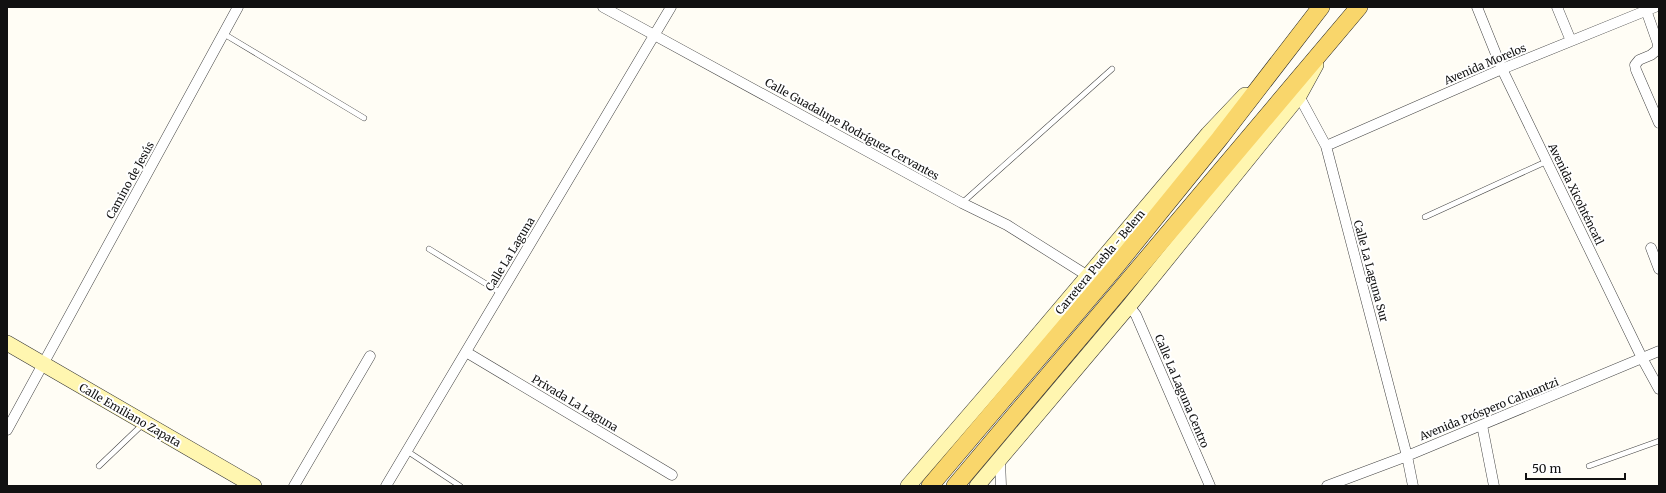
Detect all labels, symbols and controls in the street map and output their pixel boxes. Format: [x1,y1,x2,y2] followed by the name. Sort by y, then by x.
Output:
[1441,40,1528,88] street label: Avenida Morelos
[762,75,942,183] street label: Calle Guadalupe Rodríguez Cervantes
[103,139,157,221] street label: Camino de Jesús
[1545,140,1607,248] street label: Avenida Xicohténcatl
[1052,207,1148,317] street label: Carretera Puebla - Belem
[482,214,538,294] street label: Calle La Laguna
[1351,219,1391,323] street label: Calle La Laguna Sur
[1152,332,1212,450] street label: Calle La Laguna Centro
[529,372,621,434] street label: Privada La Laguna
[1416,374,1561,444] street label: Avenida Próspero Cahuantzi
[77,380,183,450] street label: Calle Emiliano Zapata
[1526,455,1625,481] scale bar
[1532,461,1561,476] text: 50 m

